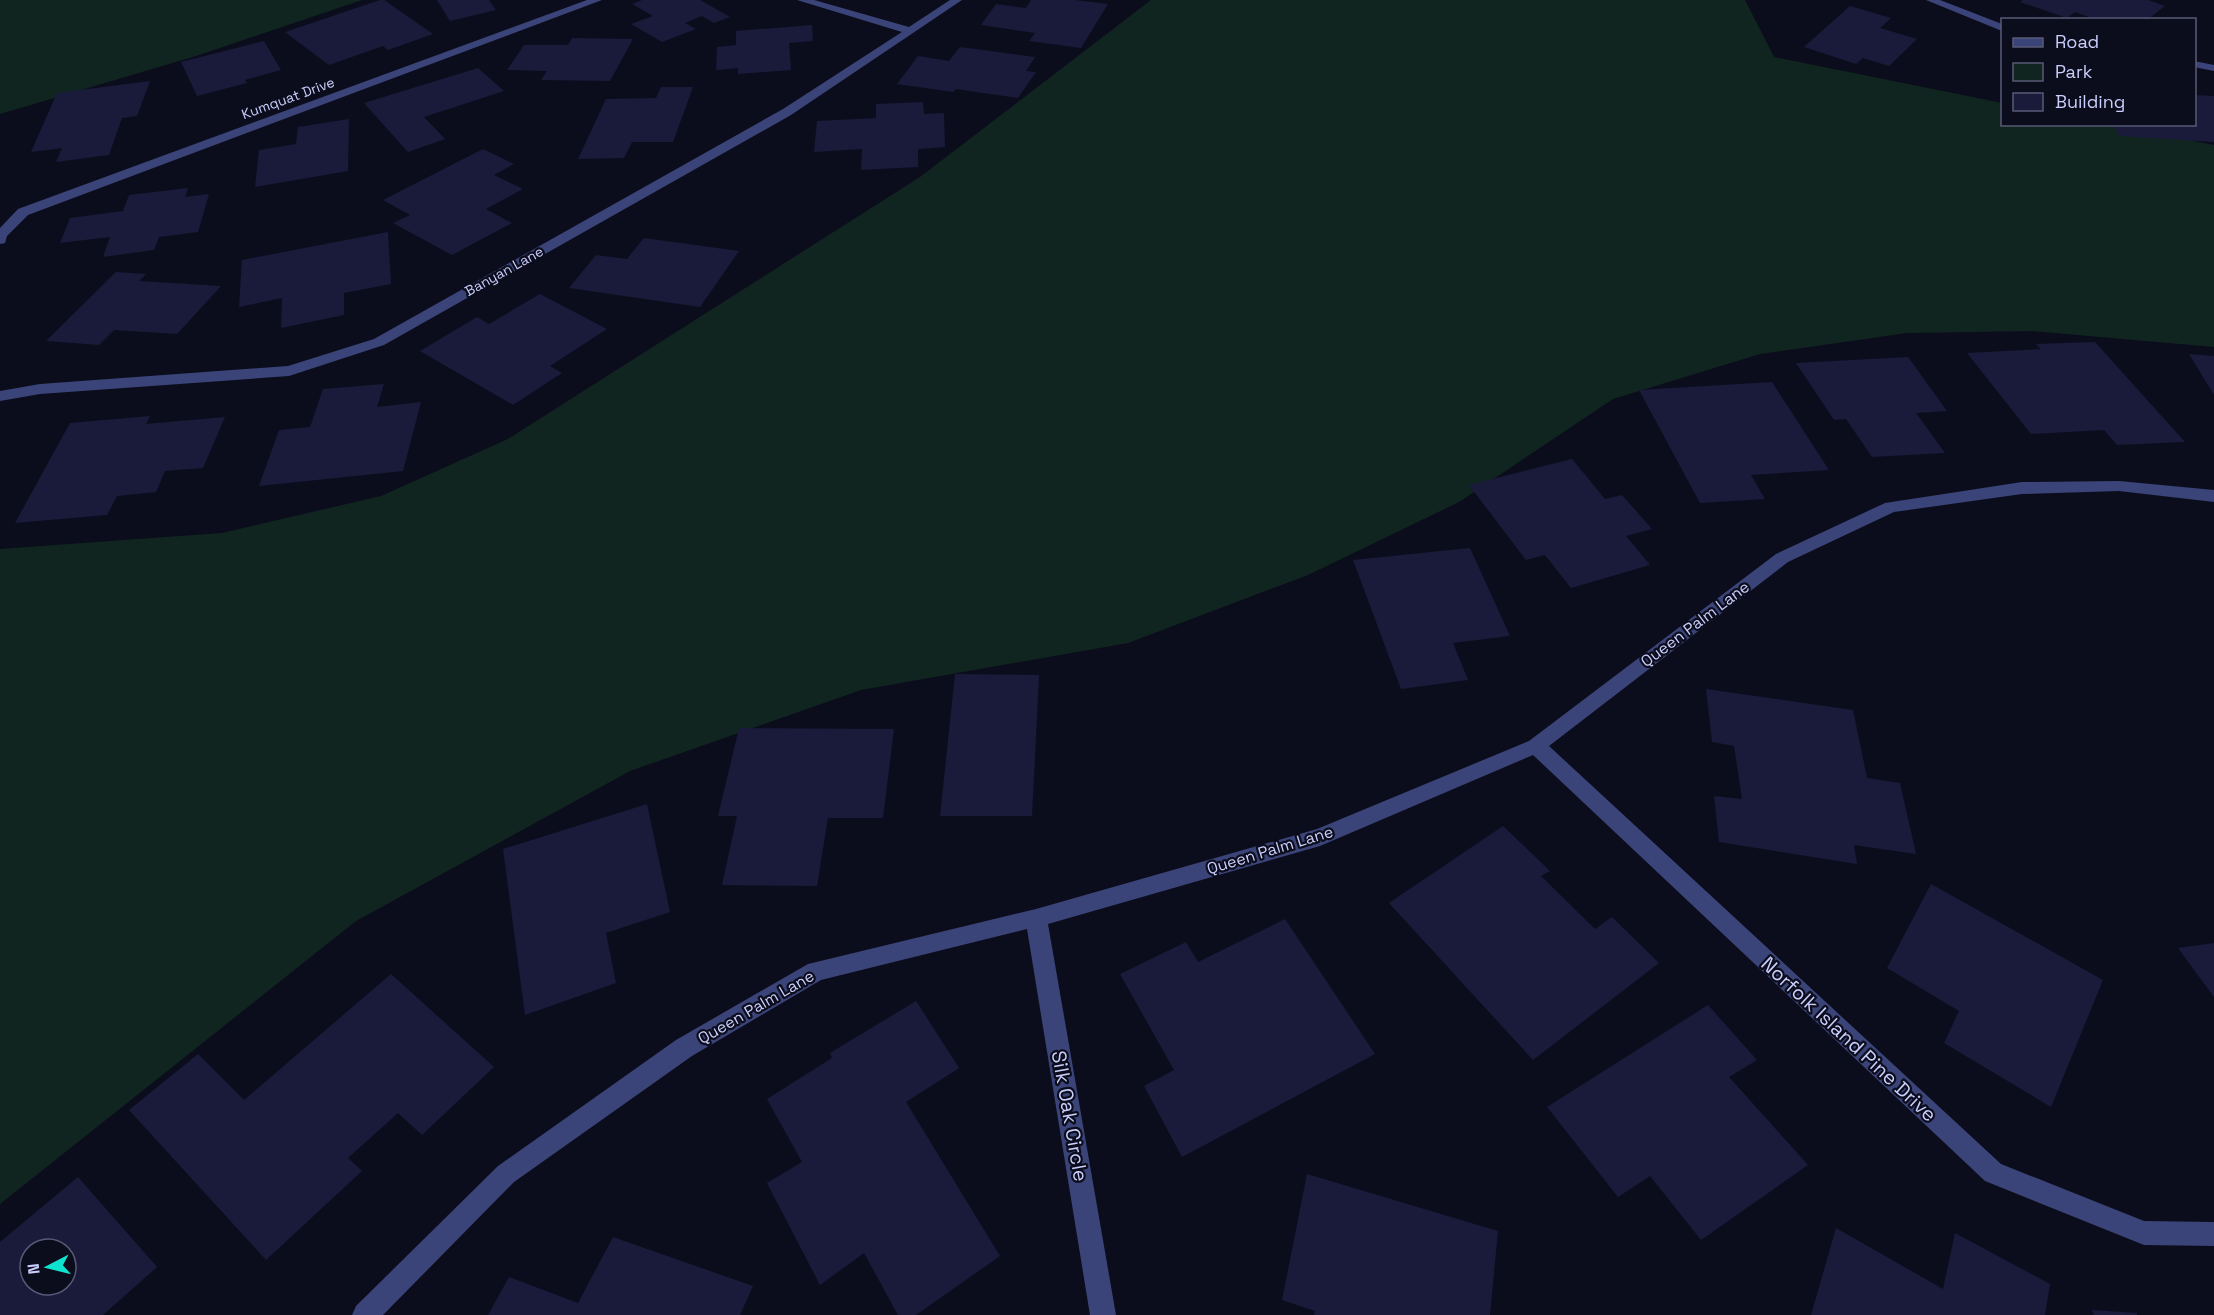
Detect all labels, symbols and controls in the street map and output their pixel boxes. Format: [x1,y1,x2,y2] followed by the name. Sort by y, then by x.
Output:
[2001,18,2196,126] legend
[2055,30,2099,53] text: Road
[2055,60,2093,83] text: Park
[239,73,337,123] street label: Kumquat Drive
[2055,90,2125,113] text: Building
[462,242,546,300] street label: Banyan Lane
[1636,576,1754,672] street label: Queen Palm Lane
[1204,821,1336,879] street label: Queen Palm Lane
[1756,951,1942,1127] street label: Norfolk Island Pine Drive
[694,965,818,1049] street label: Queen Palm Lane
[1046,1049,1094,1183] street label: Silk Oak Circle
[18,1237,78,1297] north arrow
[23,1262,45,1275] text: N

